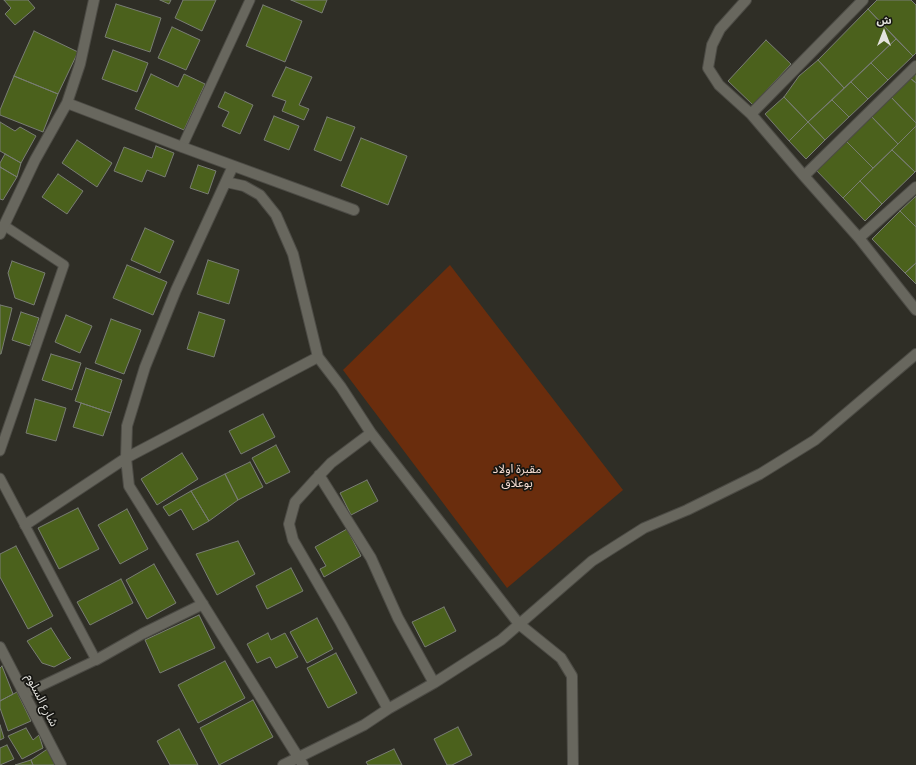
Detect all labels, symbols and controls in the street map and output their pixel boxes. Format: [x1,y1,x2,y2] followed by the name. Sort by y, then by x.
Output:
[864,12,904,52] north arrow
[876,13,892,26] text: ش
[492,462,542,490] park label: مقبرة اولاد بوعلاق
[23,671,61,729] street label: شارع السلوم

